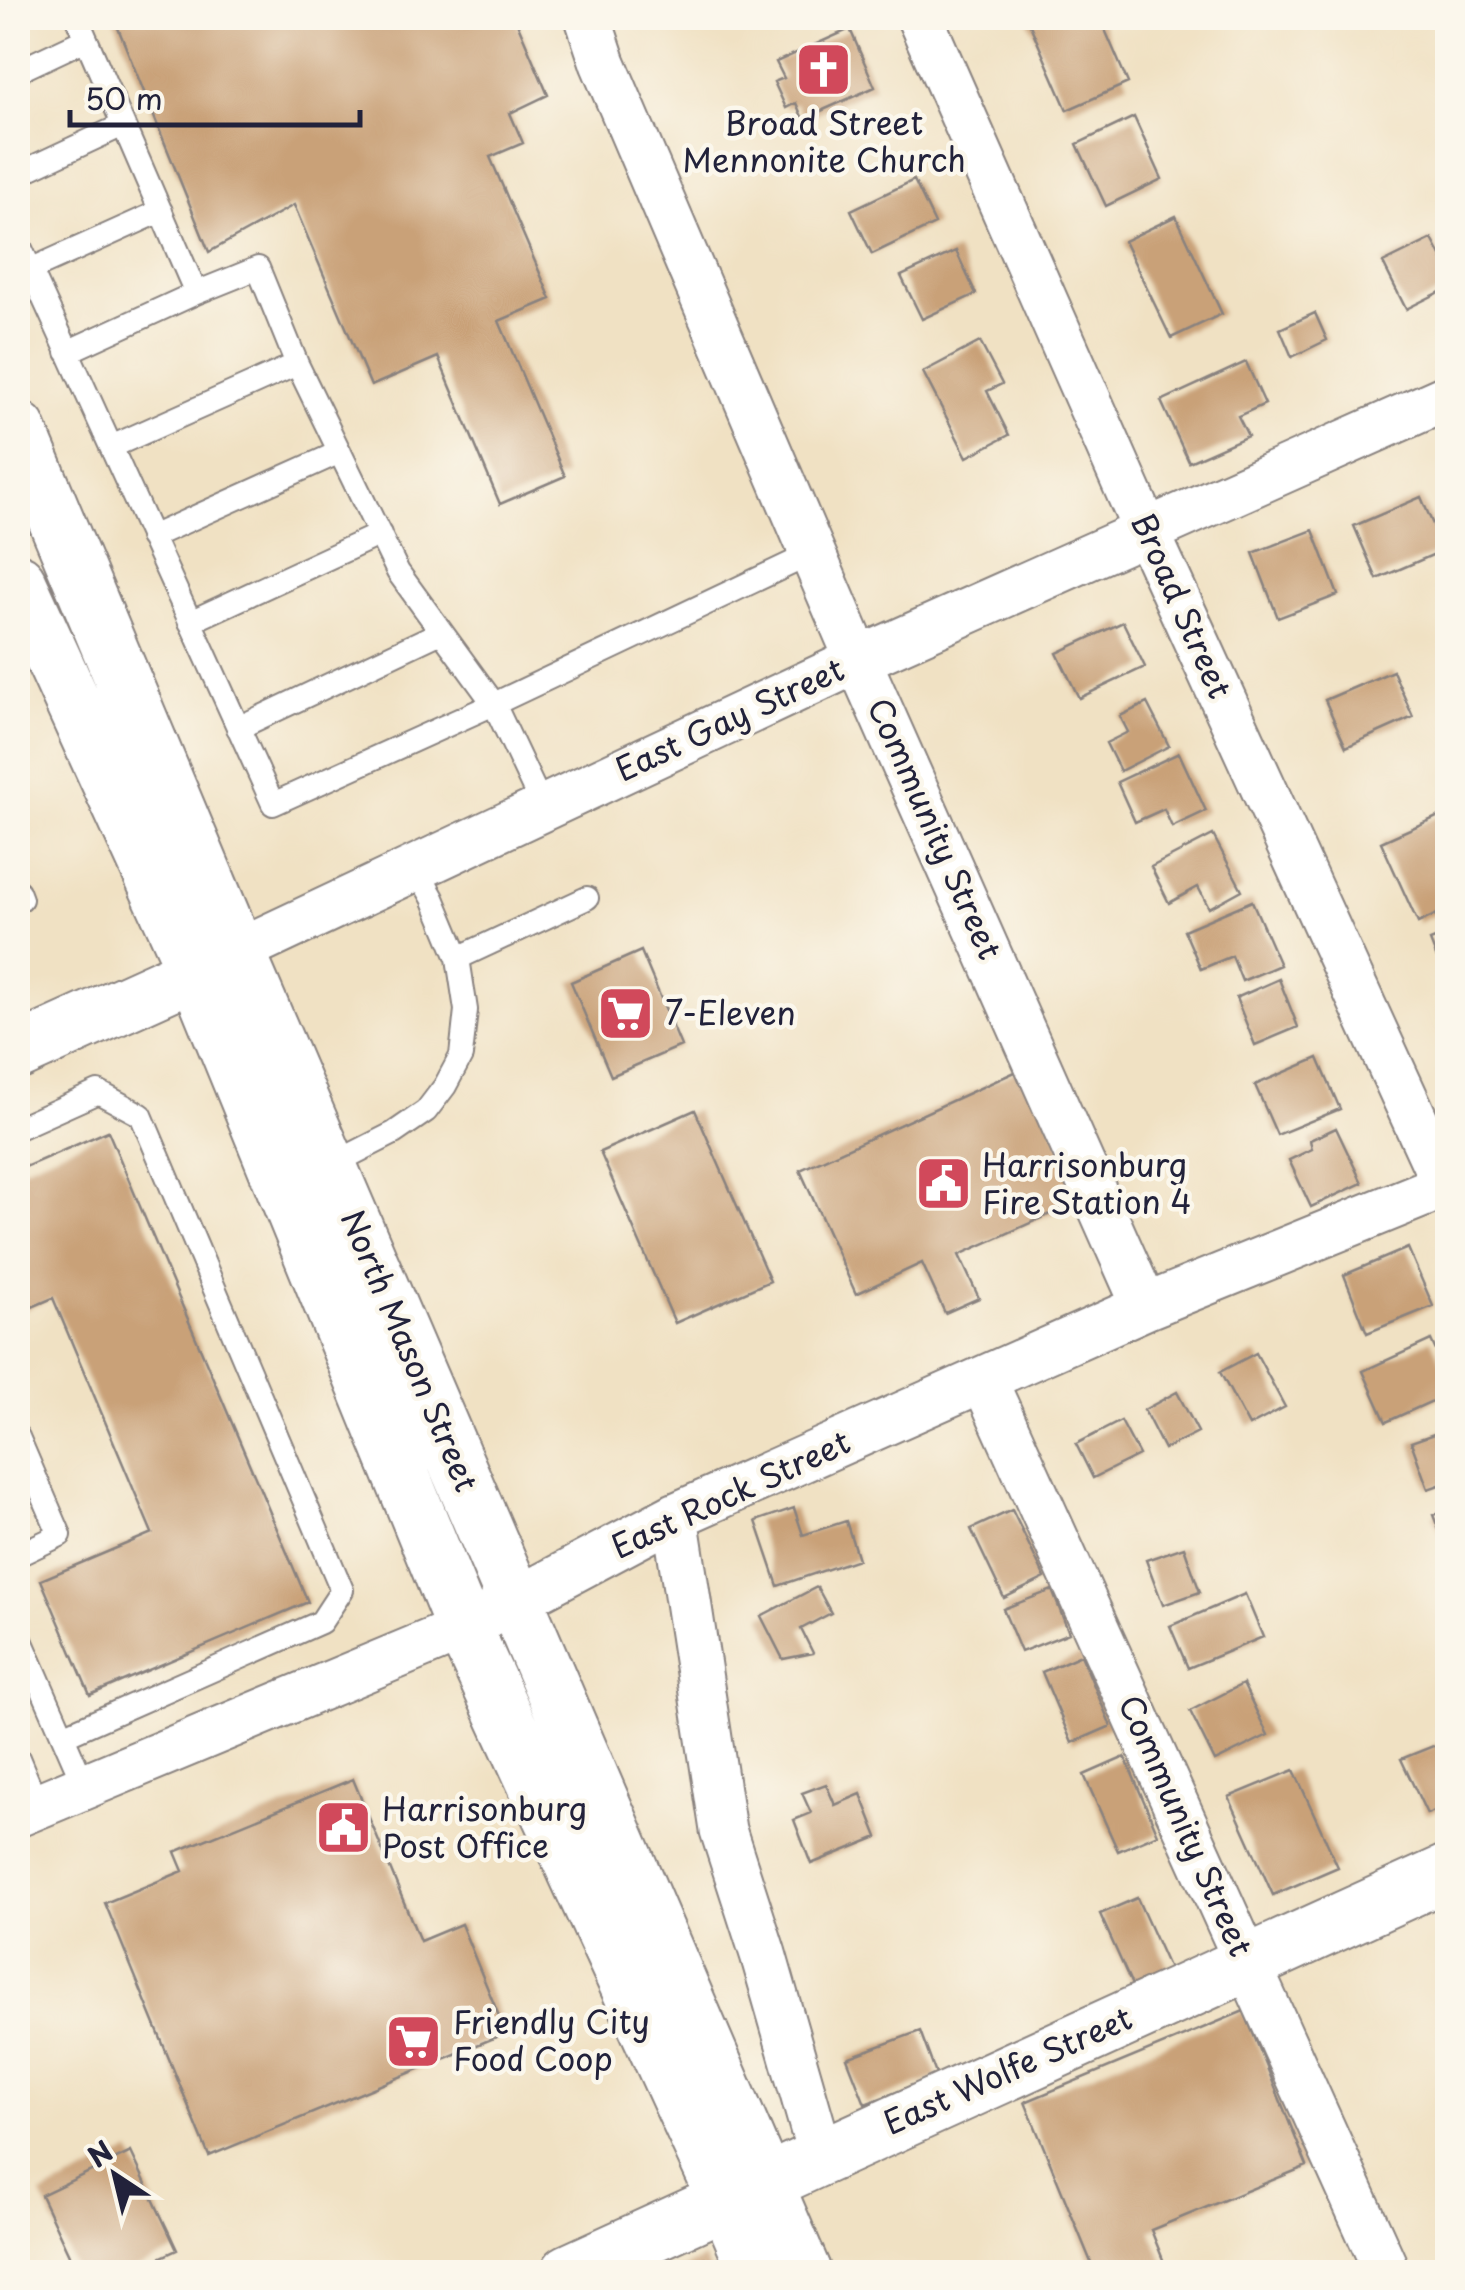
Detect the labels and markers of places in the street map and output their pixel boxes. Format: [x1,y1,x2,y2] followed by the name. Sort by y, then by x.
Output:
[794,40,854,100] church icon: Broad Street Mennonite Church
[682,98,966,183] place label: Broad Street Mennonite Church
[596,984,656,1044] supermarket icon: 7-Eleven
[665,988,796,1036] place label: 7-Eleven
[982,1140,1192,1225] place label: Harrisonburg Fire Station 4
[913,1154,973,1214] public building icon: Harrisonburg Fire Station 4
[382,1784,587,1869] place label: Harrisonburg Post Office
[313,1798,373,1858] public building icon: Harrisonburg Post Office
[453,1997,650,2082] place label: Friendly City Food Coop
[384,2011,444,2071] supermarket icon: Friendly City Food Coop

